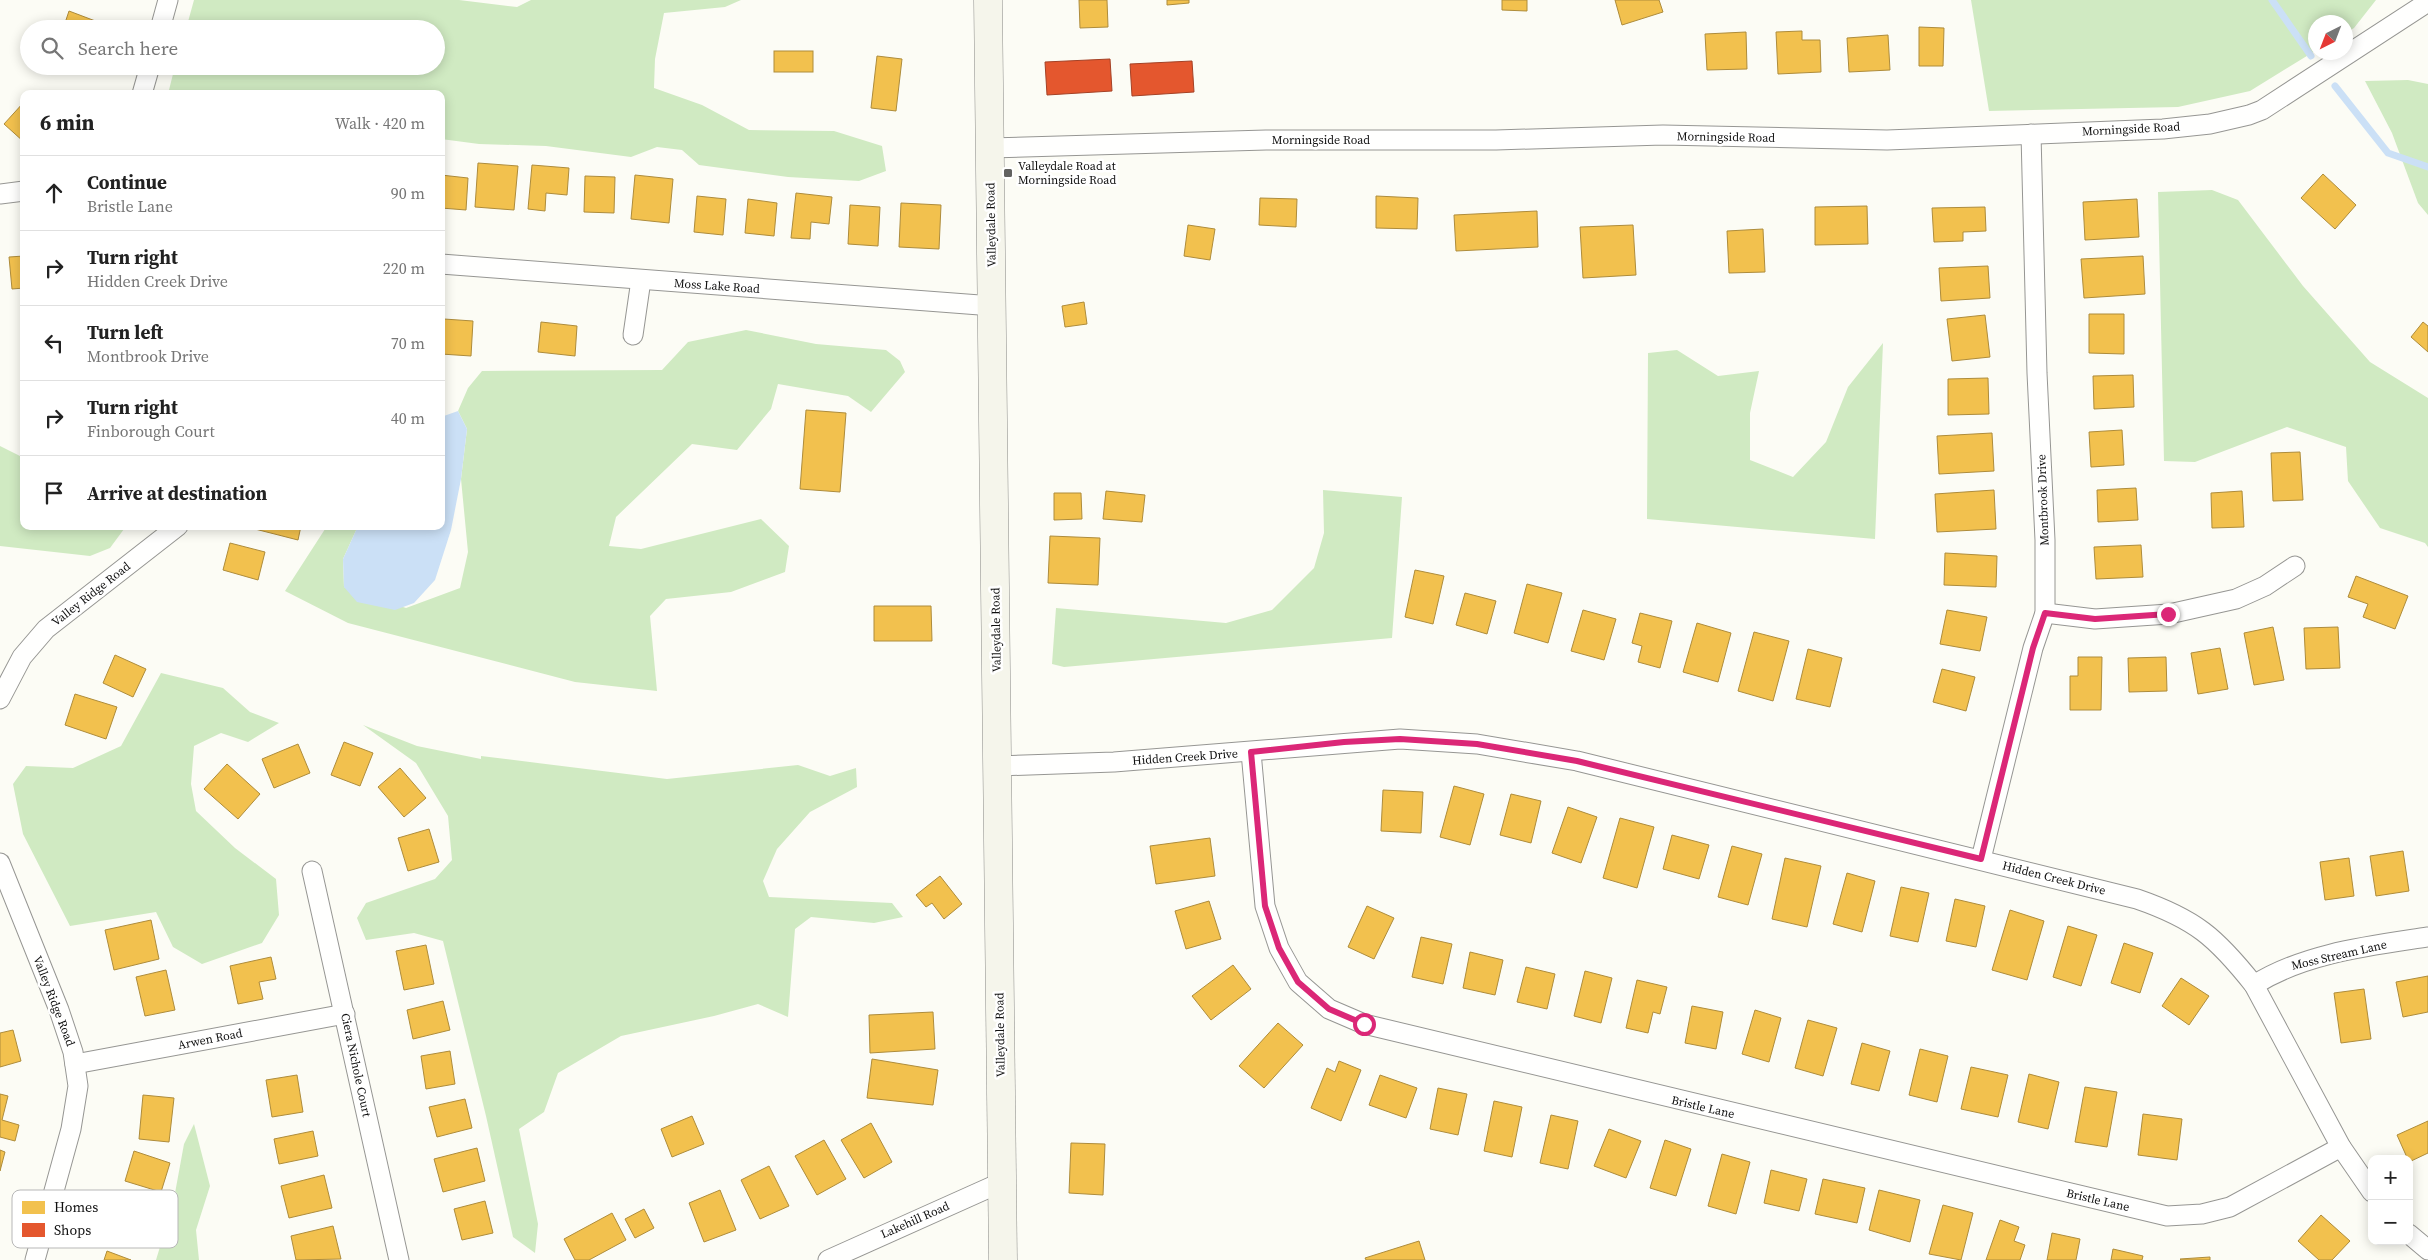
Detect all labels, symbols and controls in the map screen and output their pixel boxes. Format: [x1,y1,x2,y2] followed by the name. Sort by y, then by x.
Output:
[2308,15,2353,60] north arrow
[20,20,445,75] search box
[38,34,66,62] icon: search
[78,35,178,61] text: Search here
[40,108,95,137] text: 6 min
[335,112,425,134] text: Walk · 420 m
[2082,118,2181,140] street label: Morningside Road
[1677,128,1775,146] street label: Morningside Road
[1272,132,1370,148] street label: Morningside Road
[1018,158,1116,188] place label: Valleydale Road at Morningside Road
[1002,167,1014,179] marker: Valleydale Road at Morningside Road
[87,169,167,195] text: Continue
[40,179,68,207] icon: ahead
[391,182,425,204] text: 90 m
[982,182,1000,268] street label: Valleydale Road
[87,195,173,217] text: Bristle Lane
[87,244,178,270] text: Turn right
[40,254,68,282] icon: right
[383,257,425,279] text: 220 m
[87,270,228,292] text: Hidden Creek Drive
[674,275,761,297] street label: Moss Lake Road
[87,319,163,345] text: Turn left
[40,329,68,357] icon: left
[391,332,425,354] text: 70 m
[87,345,209,367] text: Montbrook Drive
[87,394,178,420] text: Turn right
[40,404,68,432] icon: right
[391,407,425,429] text: 40 m
[87,420,215,442] text: Finborough Court
[2033,454,2053,546] street label: Montbrook Drive
[40,479,68,507] icon: arrive
[87,480,267,506] text: Arrive at destination
[48,558,134,630] street label: Valley Ridge Road
[987,587,1005,673] street label: Valleydale Road
[2157,603,2180,626] route end
[1132,745,1238,769] street label: Hidden Creek Drive
[2001,857,2107,899] street label: Hidden Creek Drive
[2290,936,2388,974] street label: Moss Stream Lane
[29,954,79,1049] street label: Valley Ridge Road
[991,992,1009,1078] street label: Valleydale Road
[337,1012,375,1118] street label: Ciera Nichole Court
[1353,1013,1376,1036] route start
[176,1025,244,1053] street label: Arwen Road
[1670,1092,1736,1122] street label: Bristle Lane
[2368,1155,2413,1245] map controls
[2368,1155,2413,1200] button: +
[2065,1185,2131,1215] street label: Bristle Lane
[12,1190,178,1248] legend
[54,1197,98,1217] text: Homes
[878,1198,952,1242] street label: Lakehill Road
[2368,1200,2413,1245] button: −
[54,1220,91,1240] text: Shops

